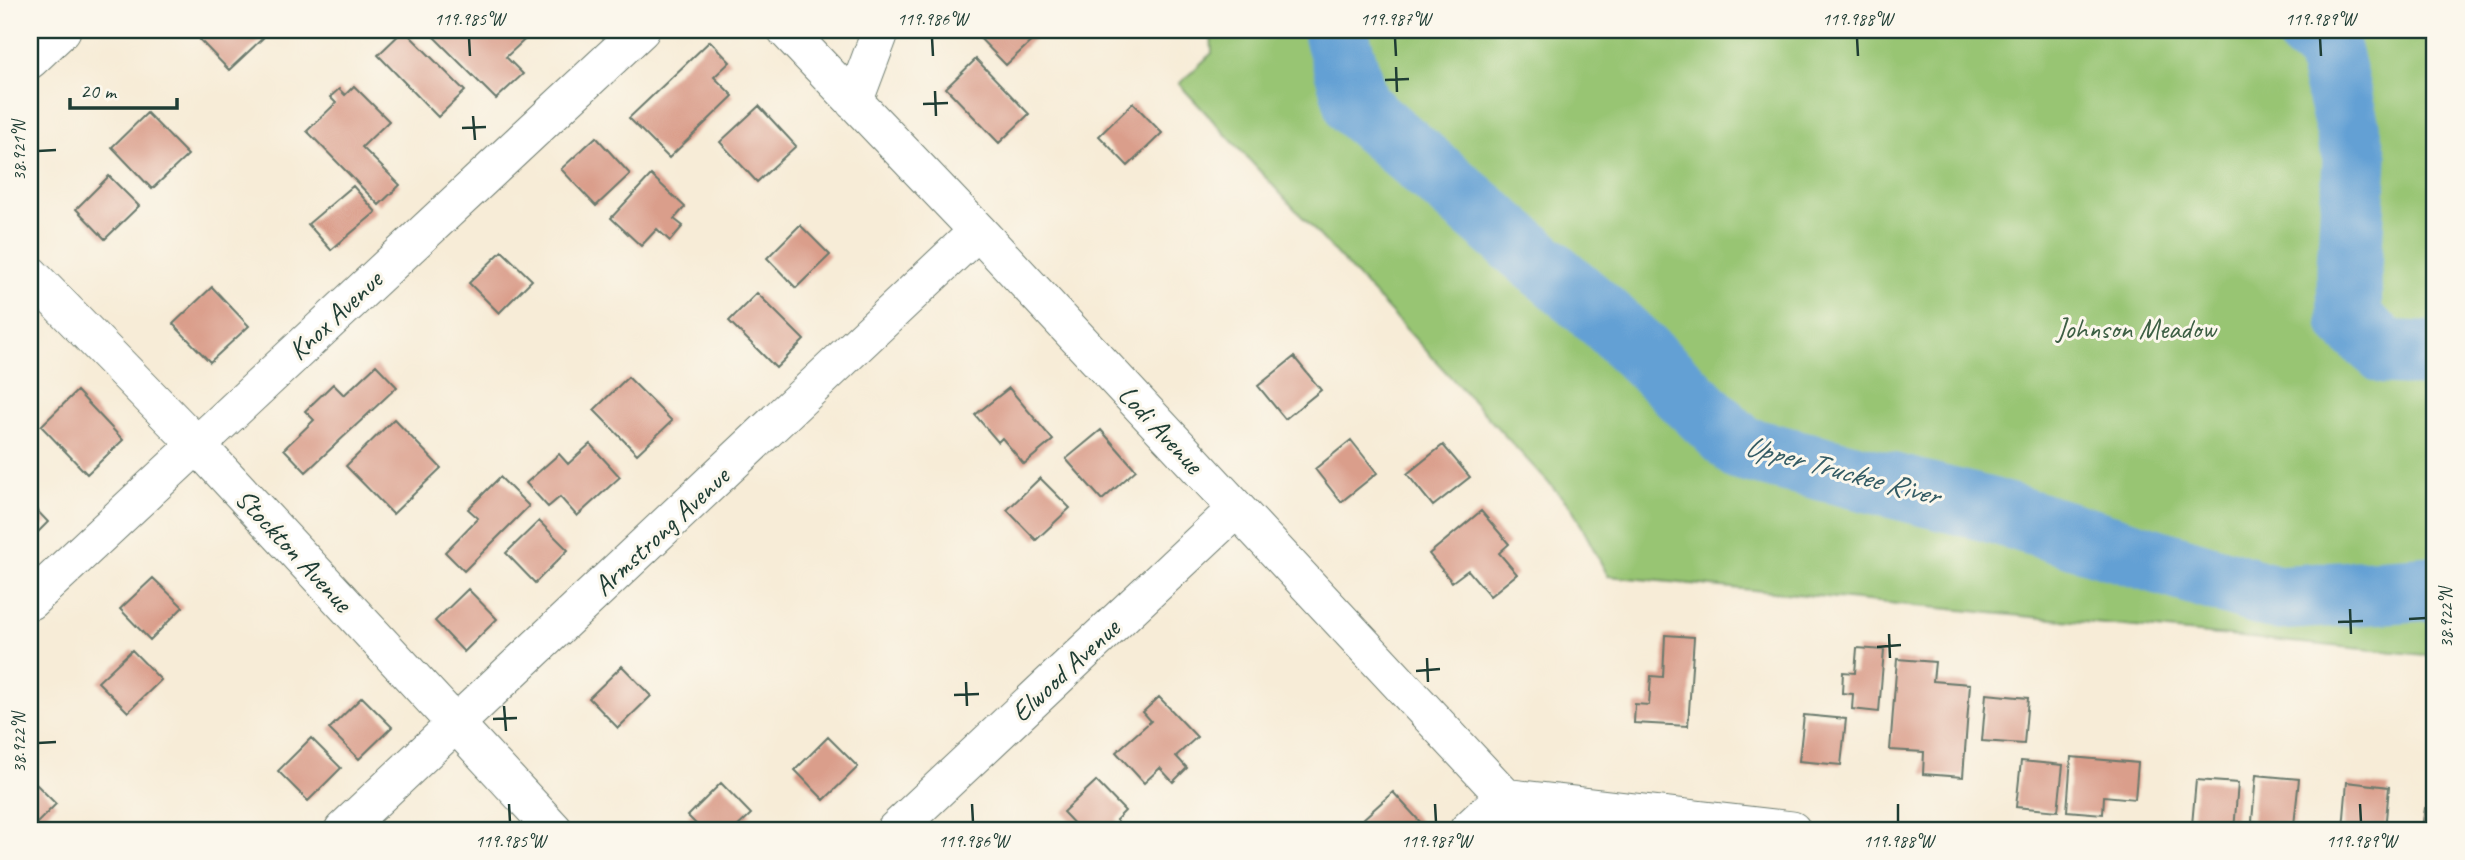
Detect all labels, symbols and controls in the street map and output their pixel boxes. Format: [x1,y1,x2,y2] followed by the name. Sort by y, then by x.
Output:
[434,8,507,30] text: 119.985°W
[897,8,970,30] text: 119.986°W
[1360,8,1433,30] text: 119.987°W
[1822,8,1895,30] text: 119.988°W
[2285,8,2358,30] text: 119.989°W
[70,66,177,110] scale bar
[80,78,118,104] text: 20 m
[8,118,30,181] text: 38.921°N
[281,261,391,367] street label: Knox Avenue
[2054,311,2218,346] park label: Johnson Meadow
[1111,377,1212,482] street label: Lodi Avenue
[1741,426,1947,515] water label: Upper Truckee River
[586,458,738,603] street label: Armstrong Avenue
[228,481,361,620] street label: Stockton Avenue
[2435,585,2457,648] text: 38.922°N
[1003,610,1128,729] street label: Elwood Avenue
[8,710,30,773] text: 38.922°N
[475,830,548,852] text: 119.985°W
[938,830,1011,852] text: 119.986°W
[1401,830,1474,852] text: 119.987°W
[1863,830,1936,852] text: 119.988°W
[2326,830,2399,852] text: 119.989°W

